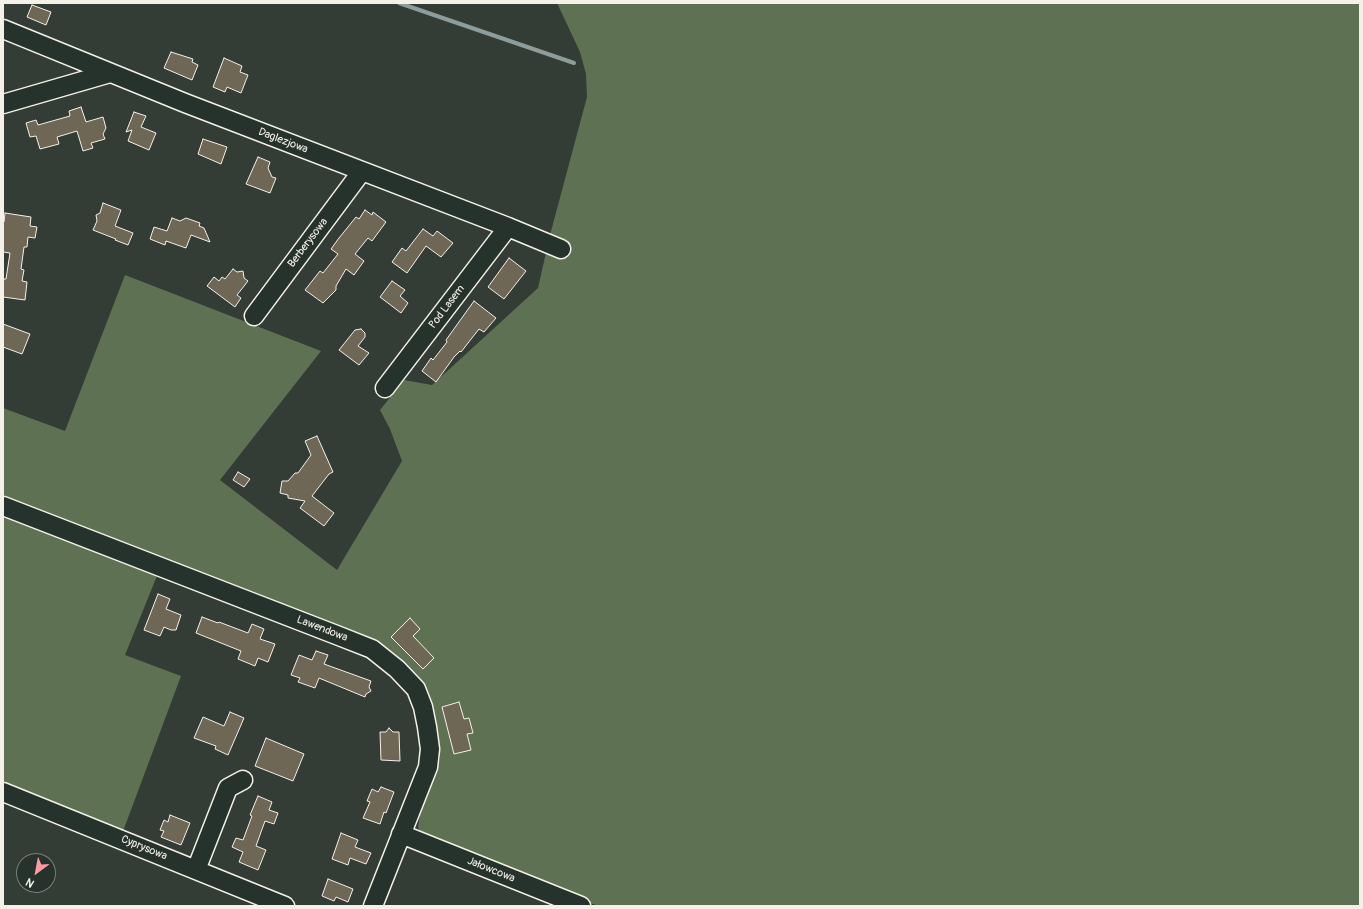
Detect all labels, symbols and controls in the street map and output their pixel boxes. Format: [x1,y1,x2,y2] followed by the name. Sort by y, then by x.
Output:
[256,125,310,157] street label: Daglezjowa
[285,216,331,270] street label: Berberysowa
[426,283,468,331] street label: Pod Lasem
[295,613,349,645] street label: Lawendowa
[119,833,169,863] street label: Cyprysowa
[16,853,56,893] north arrow
[465,854,517,886] street label: Jałowcowa
[23,875,37,890] text: N

